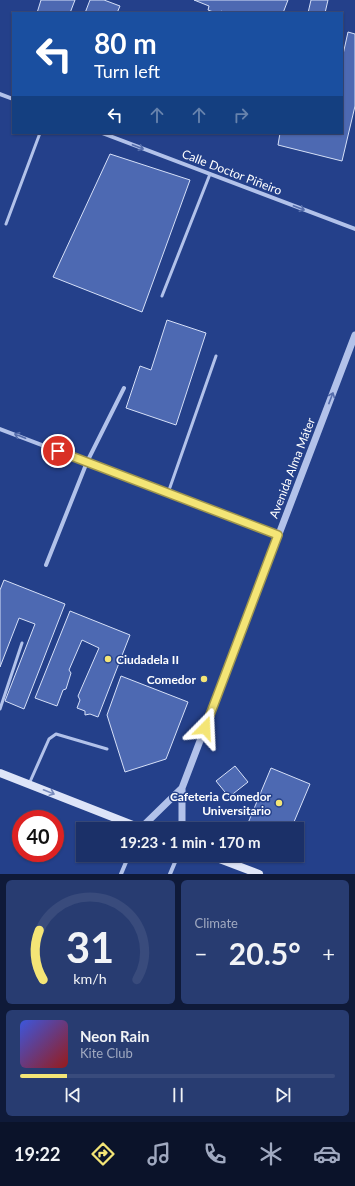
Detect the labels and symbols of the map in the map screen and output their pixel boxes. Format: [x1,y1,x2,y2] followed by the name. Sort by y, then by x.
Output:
[132,143,144,151] one-way arrow
[180,146,284,198] street label: Calle Doctor Piñeiro
[293,204,305,212] one-way arrow
[327,393,335,405] one-way arrow
[266,415,318,520] street label: Avenida Alma Máter
[14,432,26,440] one-way arrow
[41,434,75,468] pin
[116,652,179,667] place label: Ciudadela II
[103,654,113,664] marker: Ciudadela II
[147,672,197,687] place label: Comedor
[199,674,209,684] marker: Comedor
[184,707,226,749] position arrow
[43,789,55,797] one-way arrow
[170,789,272,818] place label: Cafeteria Comedor Universitario
[274,798,284,808] marker: Cafeteria Comedor Universitario
[12,810,64,862] speed limit sign: 40

